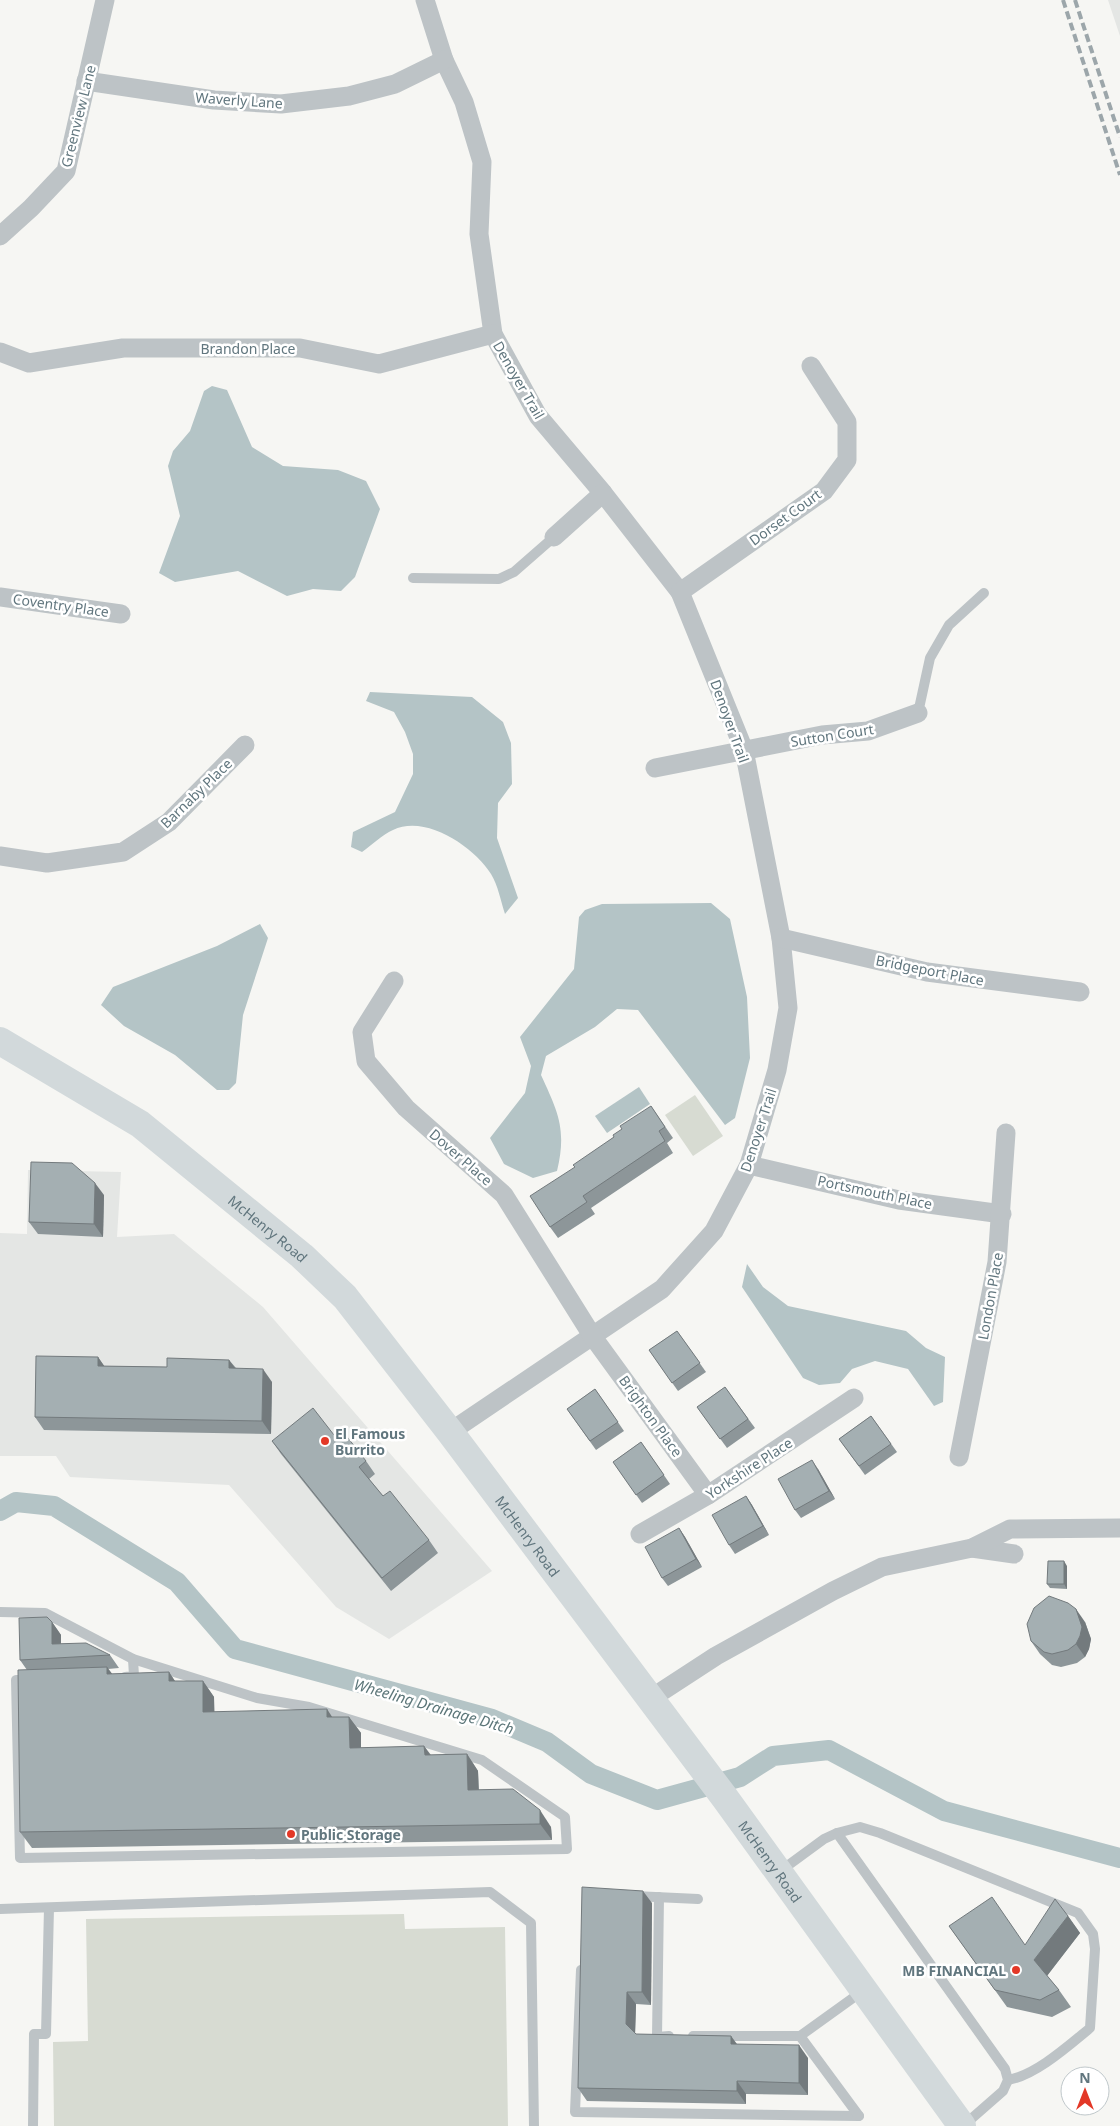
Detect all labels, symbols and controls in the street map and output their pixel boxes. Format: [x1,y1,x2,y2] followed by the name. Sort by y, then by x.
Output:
[56,63,100,169] street label: Greenview Lane
[195,87,283,113] street label: Waverly Lane
[489,338,549,422] street label: Denoyer Trail
[200,339,296,358] street label: Brandon Place
[745,484,825,550] street label: Dorset Court
[12,589,110,621] street label: Coventry Place
[706,677,754,765] street label: Denoyer Trail
[789,719,875,751] street label: Sutton Court
[156,754,236,832] street label: Barnaby Place
[874,950,986,990] street label: Bridgeport Place
[736,1086,780,1174] street label: Denoyer Trail
[426,1124,497,1190] street label: Dover Place
[816,1171,934,1213] street label: Portsmouth Place
[225,1190,312,1266] street label: McHenry Road
[973,1251,1007,1341] street label: London Place
[615,1372,687,1461] street label: Brighton Place
[335,1424,405,1459] place label: El Famous Burrito
[702,1433,796,1503] street label: Yorkshire Place
[319,1435,331,1447] marker: El Famous Burrito
[491,1491,565,1580] street label: McHenry Road
[352,1674,516,1738] water label: Wheeling Drainage Ditch
[735,1817,807,1906] street label: McHenry Road
[301,1825,401,1844] place label: Public Storage
[285,1828,297,1840] marker: Public Storage
[902,1961,1006,1980] place label: MB FINANCIAL
[1010,1964,1022,1976] marker: MB FINANCIAL
[1060,2066,1110,2116] north arrow
[1079,2068,1091,2087] text: N

